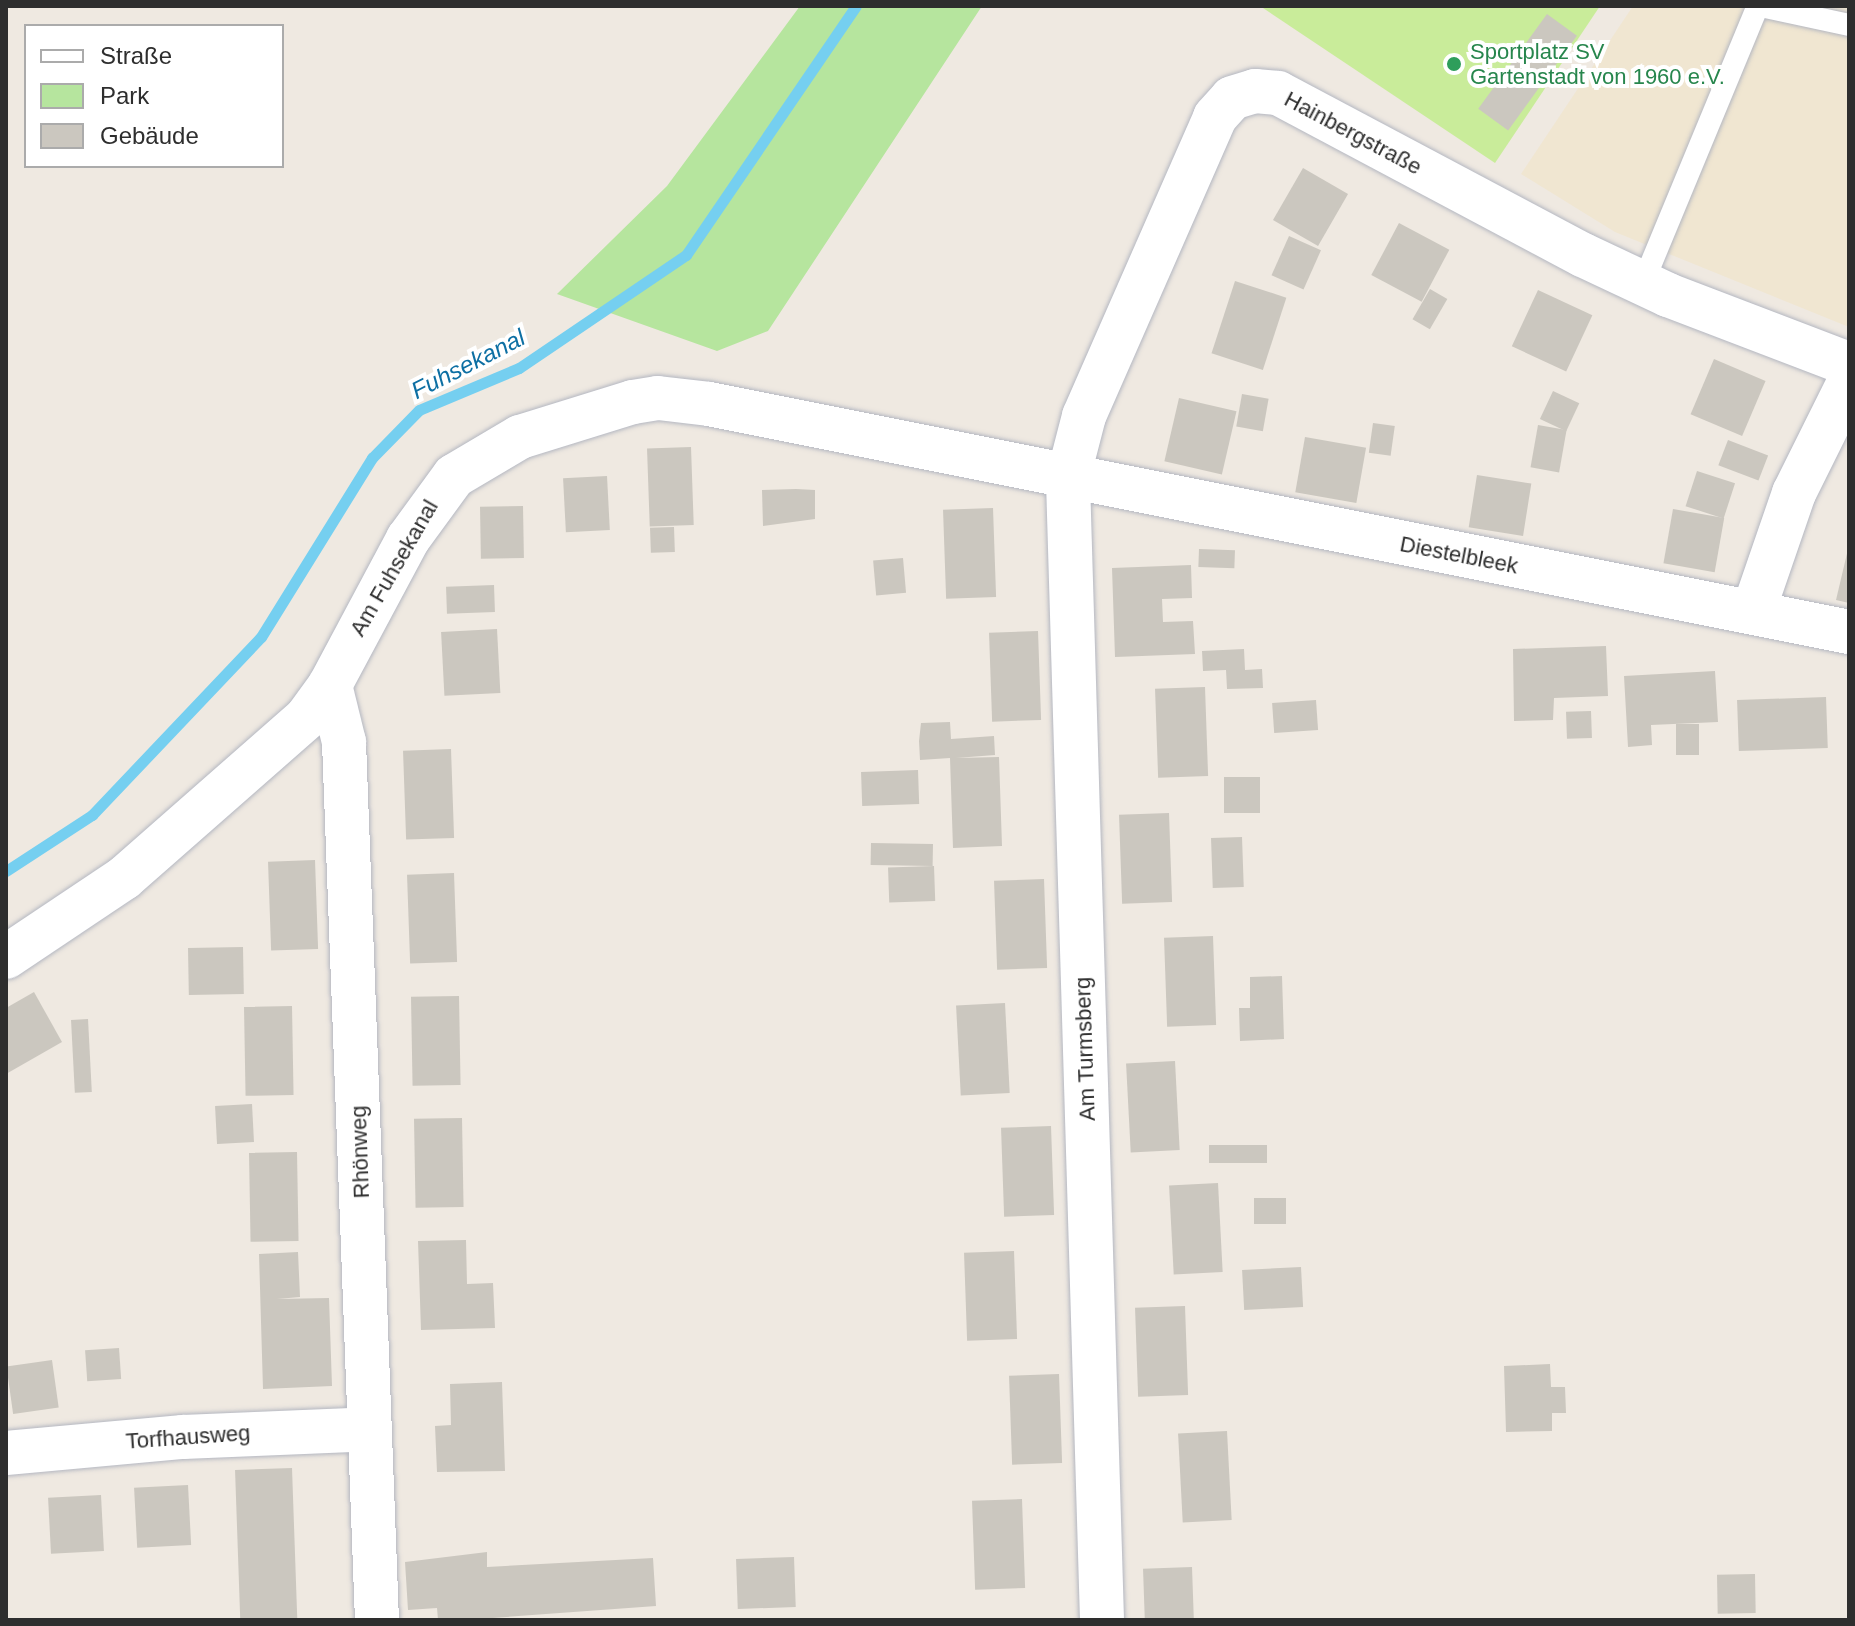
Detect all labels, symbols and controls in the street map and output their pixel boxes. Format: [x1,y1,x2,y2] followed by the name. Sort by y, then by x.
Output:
[24,24,284,168] legend
[1470,38,1725,90] place label: Sportplatz SV Gartenstadt von 1960 e.V.
[100,42,172,69] text: Straße
[1445,55,1463,73] marker: Sportplatz SV Gartenstadt von 1960 e.V.
[100,82,149,109] text: Park
[1280,86,1426,180] street label: Hainbergstraße
[100,122,199,149] text: Gebäude
[406,323,530,405] water label: Fuhsekanal
[344,495,444,641] street label: Am Fuhsekanal
[1398,531,1520,579] street label: Diestelbleek
[1069,976,1101,1122] street label: Am Turmsberg
[345,1105,375,1199] street label: Rhönweg
[125,1419,251,1455] street label: Torfhausweg

